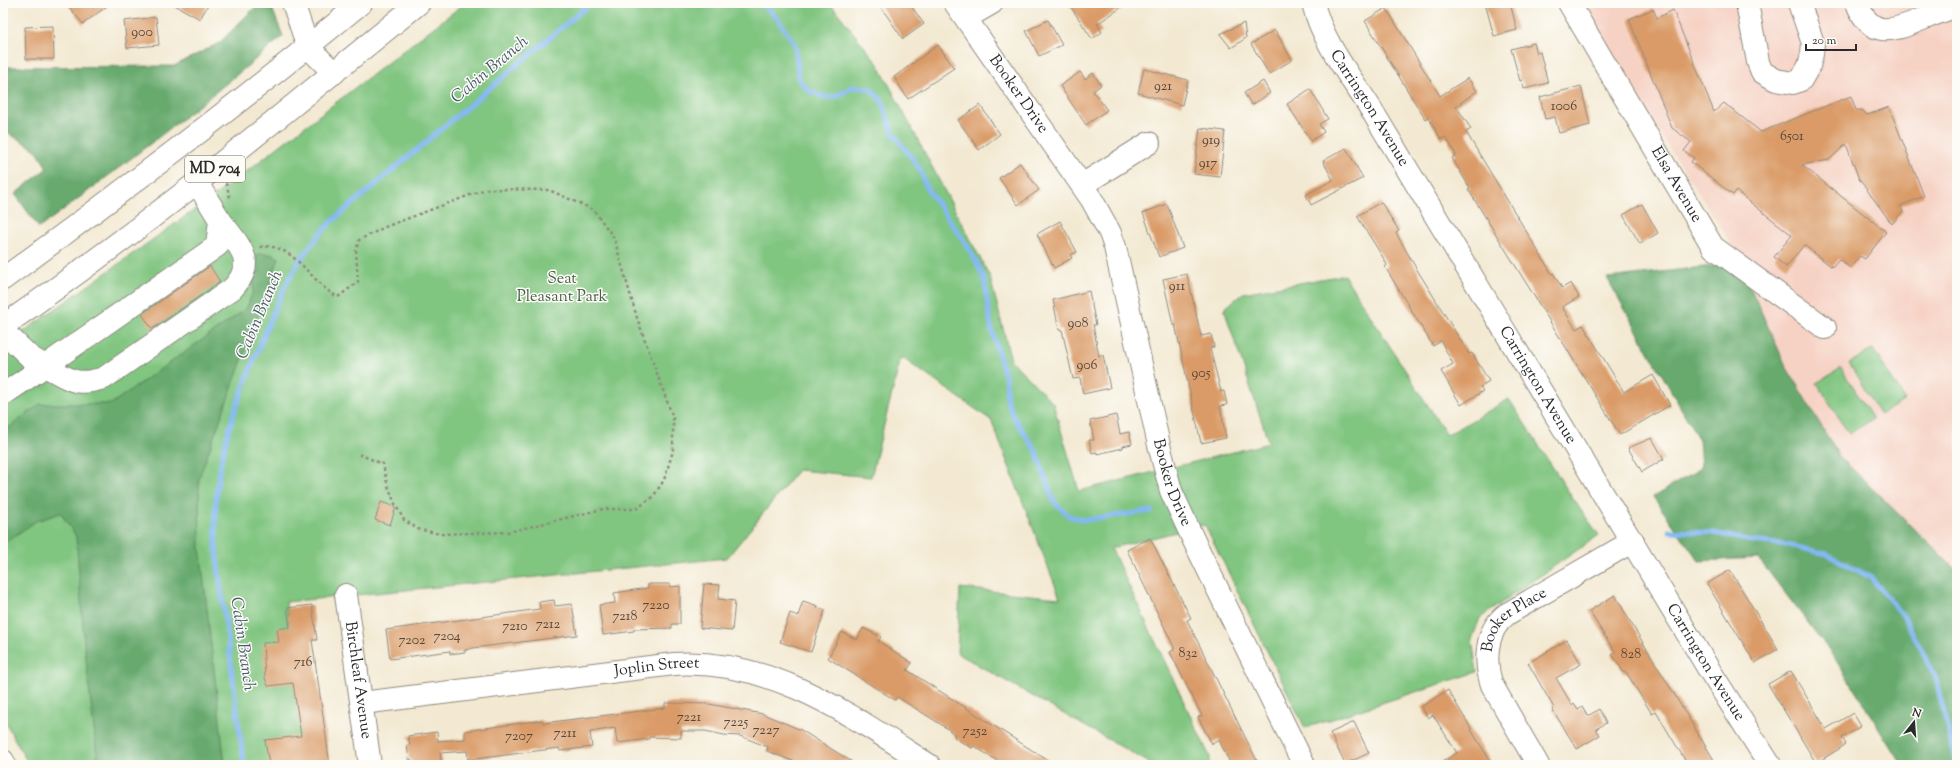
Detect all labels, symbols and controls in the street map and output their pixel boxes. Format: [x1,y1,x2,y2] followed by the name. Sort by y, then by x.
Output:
[131,23,153,43] house number: 900
[1806,26,1856,52] scale bar
[446,30,534,110] water label: Cabin Branch
[1812,32,1837,50] text: 20 m
[1324,46,1415,171] street label: Carrington Avenue
[983,50,1054,138] street label: Booker Drive
[1154,77,1172,97] house number: 921
[1551,97,1577,117] house number: 1006
[1780,127,1804,147] house number: 6501
[1202,131,1220,151] house number: 919
[1645,142,1708,227] street label: Elsa Avenue
[1199,154,1217,174] house number: 917
[185,156,245,182] road number: MD 704
[230,266,290,363] water label: Cabin Branch
[517,268,608,309] park label: Seat Pleasant Park
[1169,277,1185,297] house number: 911
[1067,314,1089,334] house number: 908
[1493,322,1582,449] street label: Carrington Avenue
[1076,356,1098,376] house number: 906
[1192,364,1211,384] house number: 905
[1146,437,1197,530] street label: Booker Drive
[1476,582,1551,654] street label: Booker Place
[224,596,261,693] water label: Cabin Branch
[642,596,670,616] house number: 7220
[1660,599,1750,726] street label: Carrington Avenue
[612,607,638,627] house number: 7218
[536,615,561,635] house number: 7212
[502,617,528,637] house number: 7210
[338,620,378,741] street label: Birchleaf Avenue
[433,627,461,647] house number: 7204
[398,631,426,651] house number: 7202
[1178,644,1198,664] house number: 832
[1621,645,1641,665] house number: 828
[612,652,700,683] street label: Joplin Street
[294,653,312,673] house number: 716
[1894,702,1934,742] north arrow
[1909,704,1923,722] text: N
[677,708,702,728] house number: 7221
[724,713,749,733] house number: 7225
[753,721,780,741] house number: 7227
[963,722,988,742] house number: 7252
[554,724,577,744] house number: 7211
[505,727,533,747] house number: 7207

